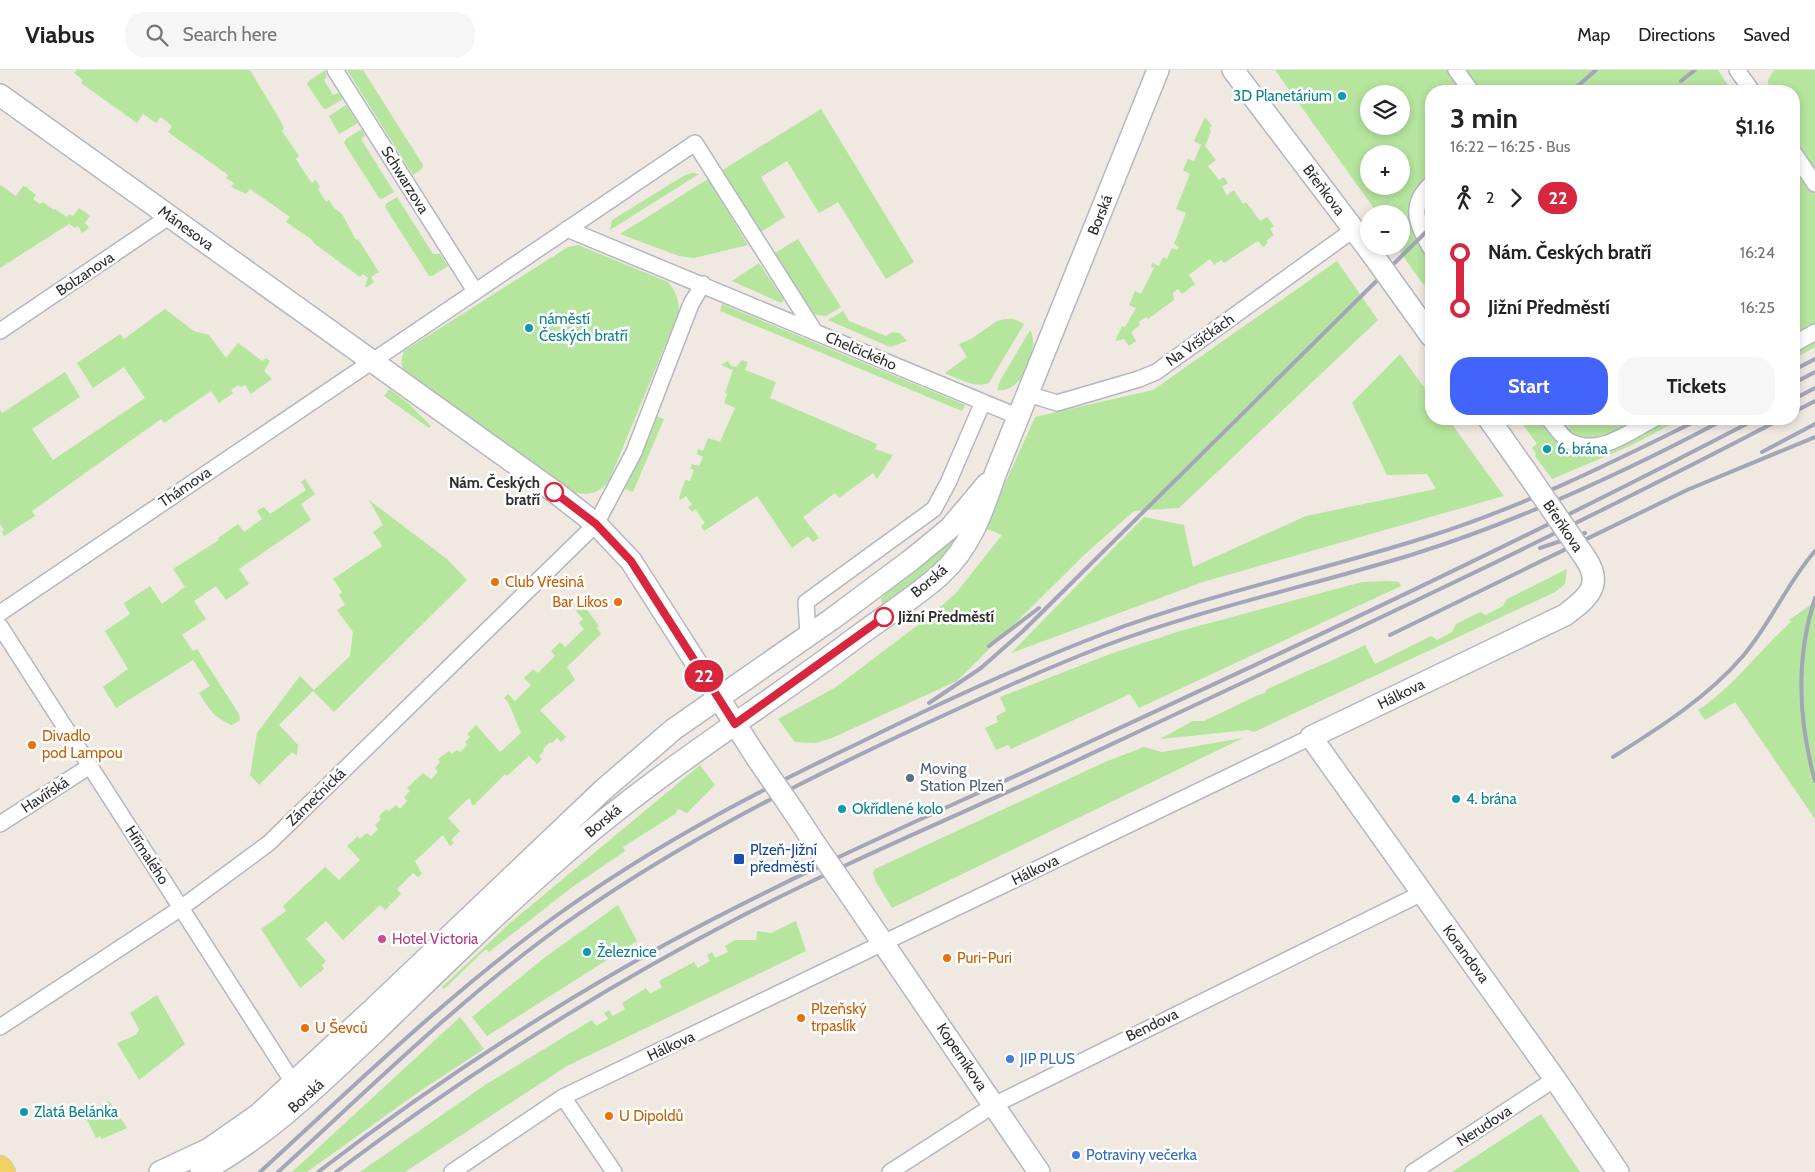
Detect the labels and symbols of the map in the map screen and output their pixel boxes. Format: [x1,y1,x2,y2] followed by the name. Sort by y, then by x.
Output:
[1233,87,1332,105] place label: 3D Planetárium
[1336,90,1348,102] marker: 3D Planetárium
[377,143,433,218] street label: Schwarzova
[1299,161,1349,220] street label: Břeňkova
[1084,191,1117,238] street label: Borská
[155,202,218,255] street label: Mánesova
[53,248,118,300] street label: Bolzanova
[539,310,628,345] place label: náměstí Českých bratří
[1162,310,1238,370] street label: Na Vršíčkách
[523,322,535,334] marker: náměstí Českých bratří
[823,328,899,374] street label: Chelčického
[1557,440,1609,458] place label: 6. brána
[1541,443,1553,455] marker: 6. brána
[156,463,215,511] street label: Thámova
[449,473,540,509] place label: Nám. Českých bratří
[544,482,564,502] marker: Nám. Českých bratří
[1539,497,1587,556] street label: Břeňkova
[907,560,951,601] street label: Borská
[505,573,585,591] place label: Club Vřesiná
[489,576,501,588] marker: Club Vřesiná
[552,593,608,611] place label: Bar Likos
[612,596,624,608] marker: Bar Likos
[874,607,894,627] marker: Jižní Předměstí
[897,608,994,626] place label: Jižní Předměstí
[682,660,726,692] line badge: 22
[1375,675,1428,713] street label: Hálkova
[42,727,123,762] place label: Divadlo pod Lampou
[26,739,38,751] marker: Divadlo pod Lampou
[920,760,1004,795] place label: Moving Station Plzeň
[283,764,350,830] street label: Zámečnická
[904,772,916,784] marker: Moving Station Plzeň
[18,773,73,817] street label: Havířská
[1466,790,1517,808] place label: 4. brána
[1450,793,1462,805] marker: 4. brána
[581,800,625,841] street label: Borská
[852,800,943,818] place label: Okřídlené kolo
[836,803,848,815] marker: Okřídlené kolo
[121,822,173,888] street label: Hřímalého
[750,841,817,876] place label: Plzeň-Jižní předměstí
[1009,851,1062,889] street label: Hálkova
[732,852,746,866] marker: Plzeň-Jižní předměstí
[1439,921,1494,987] street label: Korandova
[392,930,479,948] place label: Hotel Victoria
[376,933,388,945] marker: Hotel Victoria
[597,942,657,961] place label: Železnice
[581,946,593,958] marker: Železnice
[957,949,1012,967] place label: Puri-Puri
[941,952,953,964] marker: Puri-Puri
[811,1000,867,1035] place label: Plzeňský trpaslík
[1123,1004,1182,1045] street label: Bendova
[795,1012,807,1024] marker: Plzeňský trpaslík
[315,1018,368,1037] place label: U Ševců
[933,1020,992,1095] street label: Koperníkova
[299,1022,311,1034] marker: U Ševců
[644,1027,698,1065] street label: Hálkova
[1019,1050,1075,1068] place label: JIP PLUS
[1004,1053,1016,1065] marker: JIP PLUS
[284,1075,328,1117] street label: Borská
[1453,1101,1515,1150] street label: Nerudova
[34,1103,119,1121] place label: Zlatá Belánka
[18,1106,30,1118] marker: Zlatá Belánka
[619,1107,683,1125] place label: U Dipoldů
[603,1110,615,1122] marker: U Dipoldů
[1086,1146,1198,1164] place label: Potraviny večerka
[1070,1149,1082,1161] marker: Potraviny večerka

